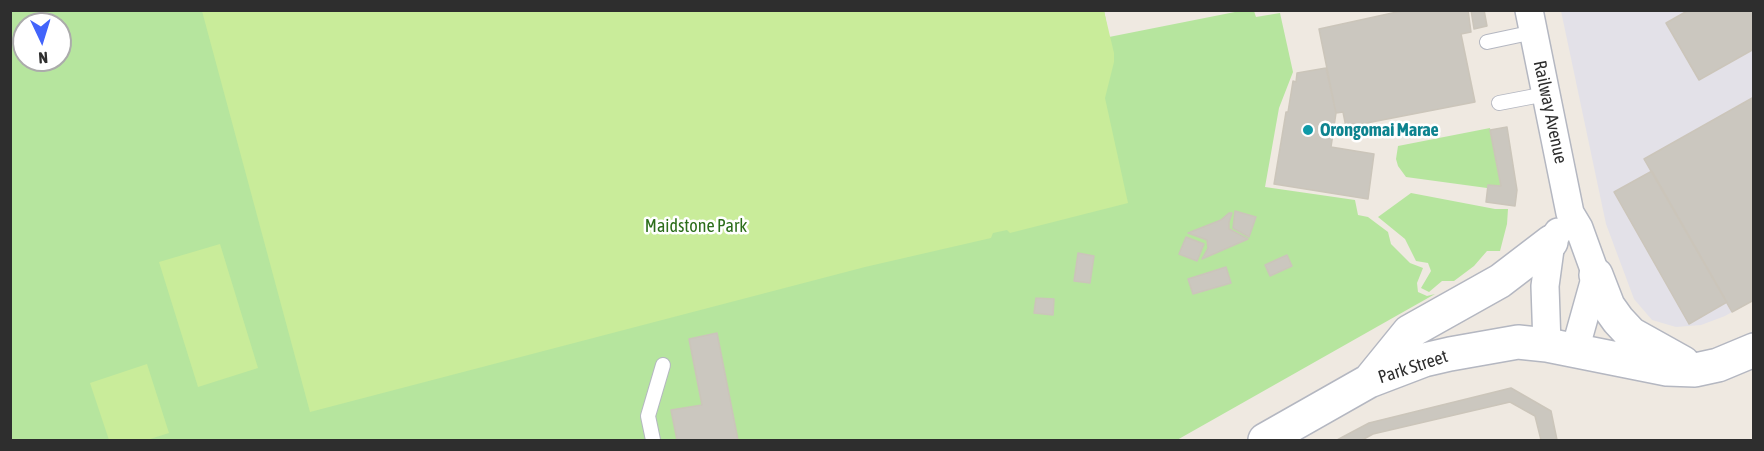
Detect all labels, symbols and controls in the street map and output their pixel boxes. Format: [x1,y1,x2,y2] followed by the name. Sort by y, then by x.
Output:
[12,12,72,72] north arrow
[38,49,48,67] text: N
[1529,59,1571,165] street label: Railway Avenue
[1320,119,1439,141] place label: Orongomai Marae
[1301,123,1315,137] marker: Orongomai Marae
[645,215,747,237] park label: Maidstone Park
[1375,346,1451,388] street label: Park Street

